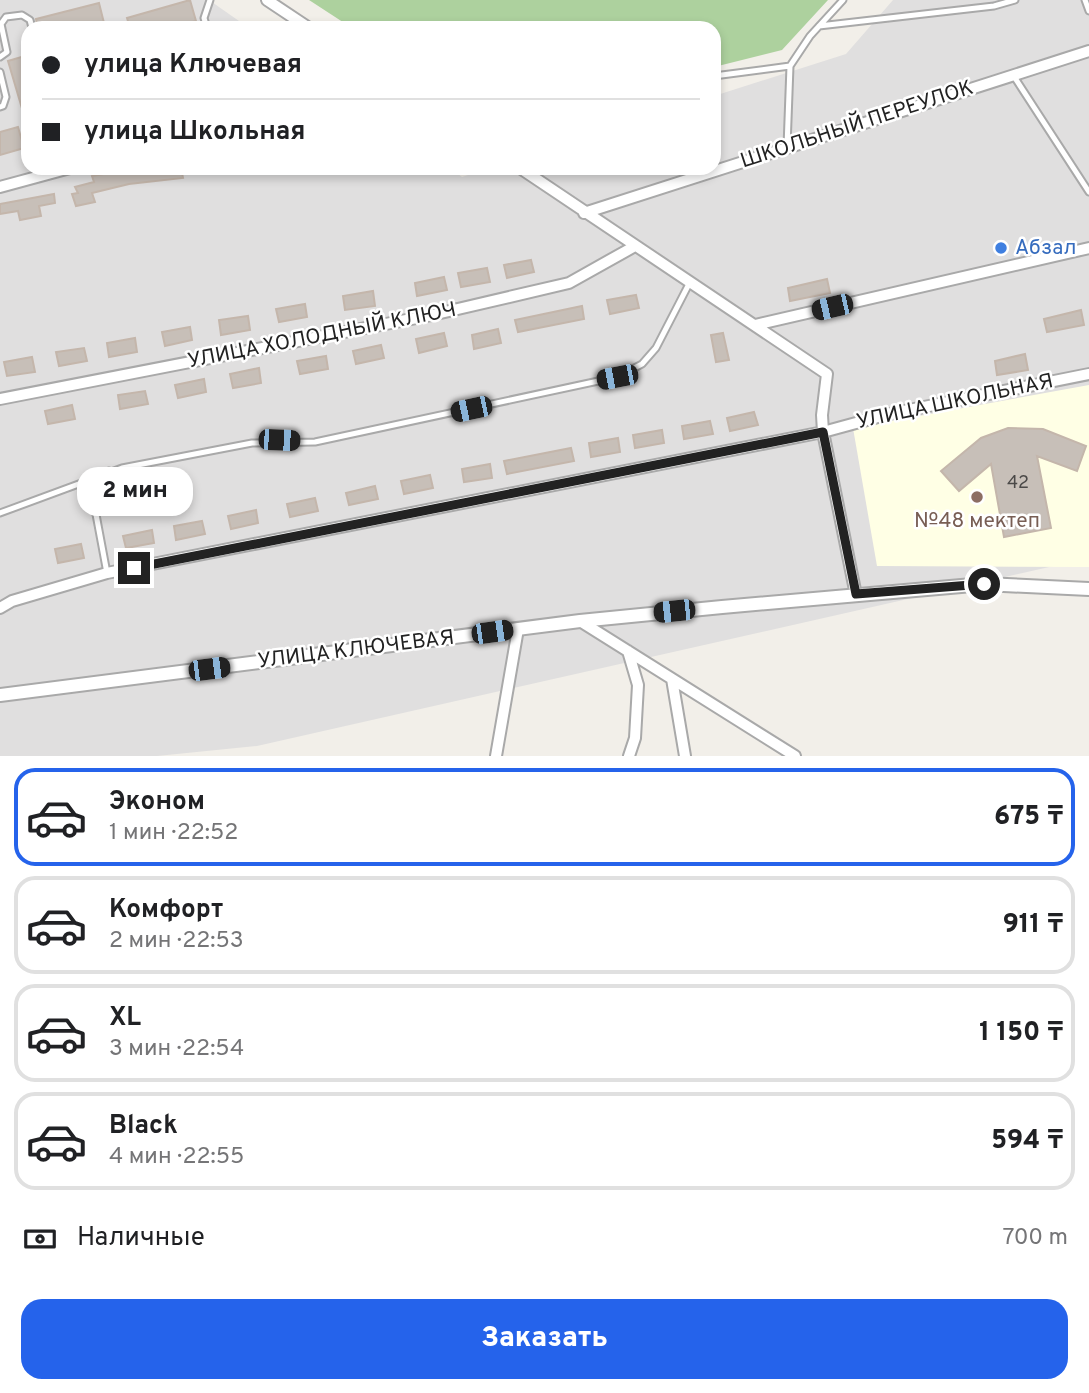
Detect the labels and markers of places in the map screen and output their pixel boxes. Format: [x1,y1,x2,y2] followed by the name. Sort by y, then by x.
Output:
[1015,235,1076,262] place label: Абзал
[993,240,1009,256] marker: Абзал
[969,489,985,505] marker: №48 мектеп
[914,508,1040,535] place label: №48 мектеп

